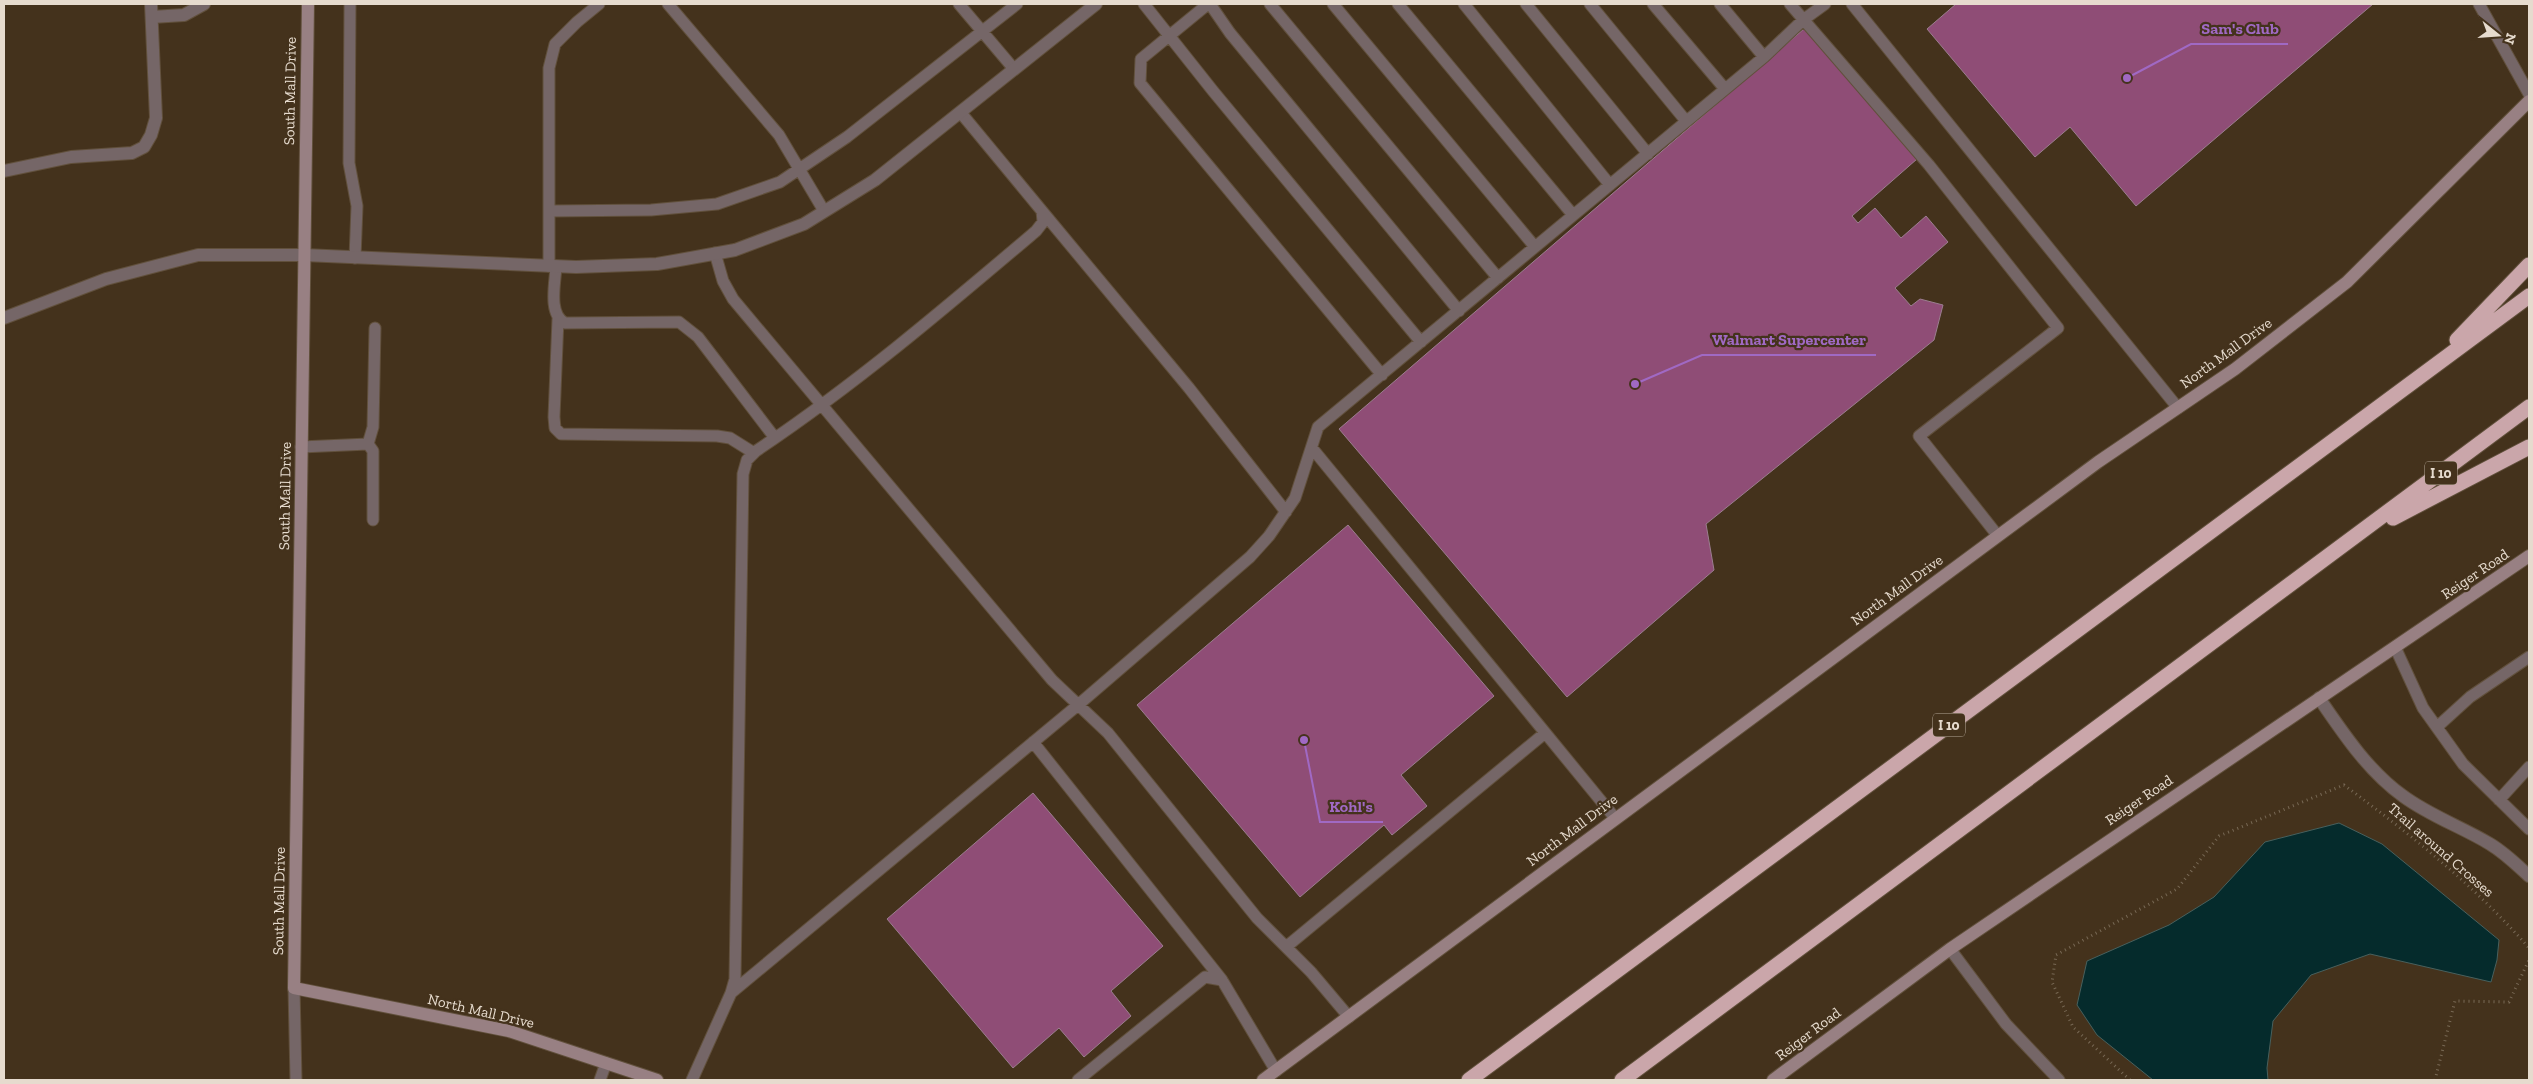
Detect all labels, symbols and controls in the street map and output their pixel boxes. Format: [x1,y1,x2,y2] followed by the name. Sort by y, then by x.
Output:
[2473,10,2523,60] north arrow
[2191,13,2288,44] callout: Sam's Club
[2201,19,2279,38] text: Sam's Club
[2500,31,2520,47] text: N
[280,37,300,145] street label: South Mall Drive
[2177,314,2275,392] street label: North Mall Drive
[1702,324,1876,355] callout: Walmart Supercenter
[1712,330,1866,349] text: Walmart Supercenter
[275,442,295,550] street label: South Mall Drive
[2425,462,2457,484] road number: I 10
[2438,544,2513,603] street label: Reiger Road
[1848,551,1946,629] street label: North Mall Drive
[1933,714,1965,736] road number: I 10
[2102,770,2177,829] street label: Reiger Road
[1523,790,1621,870] street label: North Mall Drive
[1320,791,1383,822] callout: Kohl's
[1329,797,1373,816] text: Kohl's
[2384,799,2498,901] street label: Trail around Crosses
[269,847,289,955] street label: South Mall Drive
[426,990,536,1032] street label: North Mall Drive
[1772,1003,1845,1064] street label: Reiger Road

